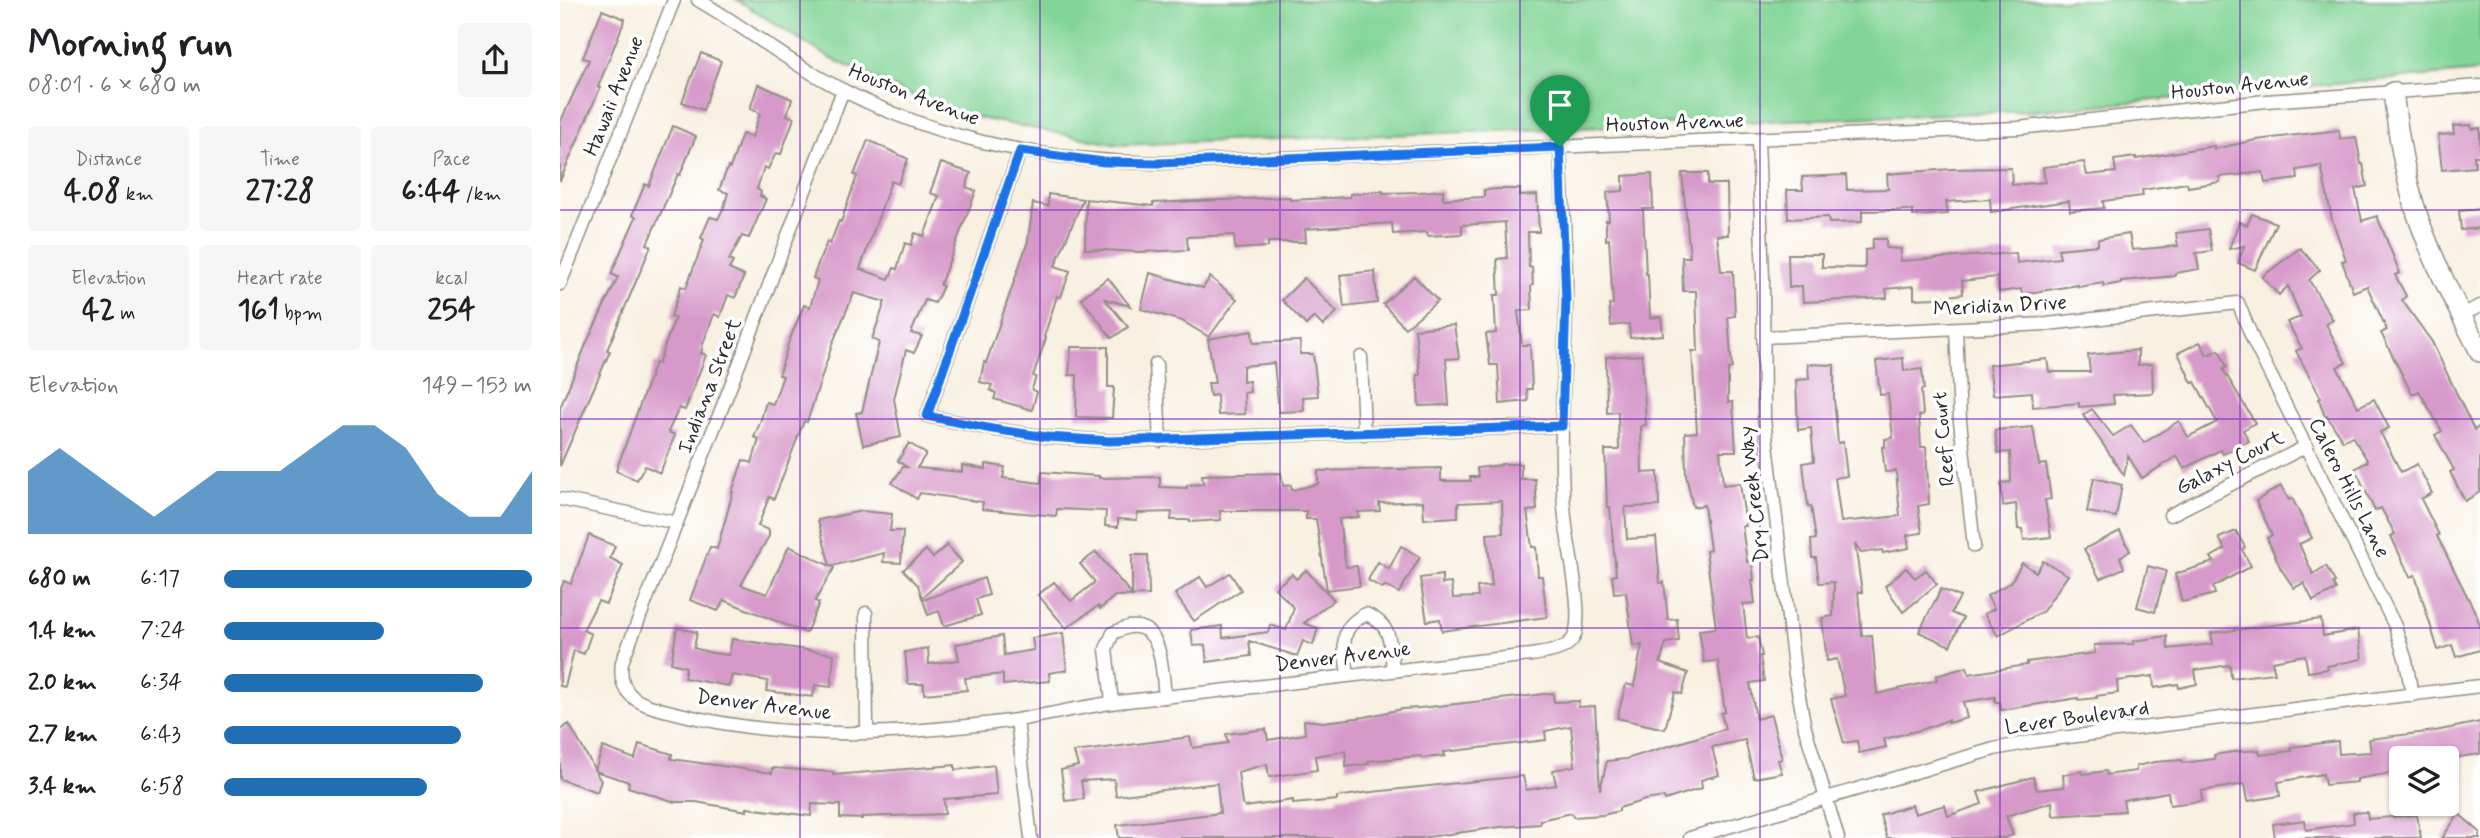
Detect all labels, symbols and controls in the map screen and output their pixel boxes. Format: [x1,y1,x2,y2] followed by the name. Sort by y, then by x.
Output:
[28,20,233,69] text: Morning run
[458,23,532,97] button: share
[577,32,651,160] street label: Hawaii Avenue
[844,57,984,133] street label: Houston Avenue
[2170,65,2310,107] street label: Houston Avenue
[28,71,201,101] text: 08:01 · 6 × 680 m
[1530,75,1590,147] pin
[1541,86,1579,124] icon: arrive
[1605,107,1745,139] street label: Houston Avenue
[75,147,142,172] text: Distance
[260,147,300,172] text: Time
[432,147,470,172] text: Pace
[64,172,121,211] text: 4.08
[246,172,314,211] text: 27:28
[401,172,460,211] text: 6:44
[121,182,154,207] text: km
[460,182,501,207] text: /km
[71,266,146,291] text: Elevation
[237,266,323,291] text: Heart rate
[435,266,467,291] text: kcal
[1932,289,2068,323] street label: Meridian Drive
[82,291,115,330] text: 42
[237,291,279,330] text: 161
[427,291,476,330] text: 254
[115,301,135,326] text: m
[279,301,323,326] text: bpm
[671,314,749,458] street label: Indiana Street
[28,371,119,401] text: Elevation
[422,371,532,401] text: 149–153 m
[1926,390,1962,488] street label: Reef Court
[2302,413,2396,563] street label: Calero Hills Lane
[1732,424,1776,564] street label: Dry Creek Way
[2171,424,2289,502] street label: Galaxy Court
[28,564,91,594] text: 680 m
[140,564,180,594] text: 6:17
[28,616,96,646] text: 1.4 km
[140,616,185,646] text: 7:24
[1274,635,1412,679] street label: Denver Avenue
[28,668,97,698] text: 2.0 km
[140,668,182,698] text: 6:34
[695,683,833,727] street label: Denver Avenue
[2003,694,2151,742] street label: Lever Boulevard
[28,720,98,750] text: 2.7 km
[140,720,181,750] text: 6:43
[2389,746,2459,816] map controls
[2389,746,2459,816] button: layers
[28,772,96,802] text: 3.4 km
[140,772,184,802] text: 6:58

